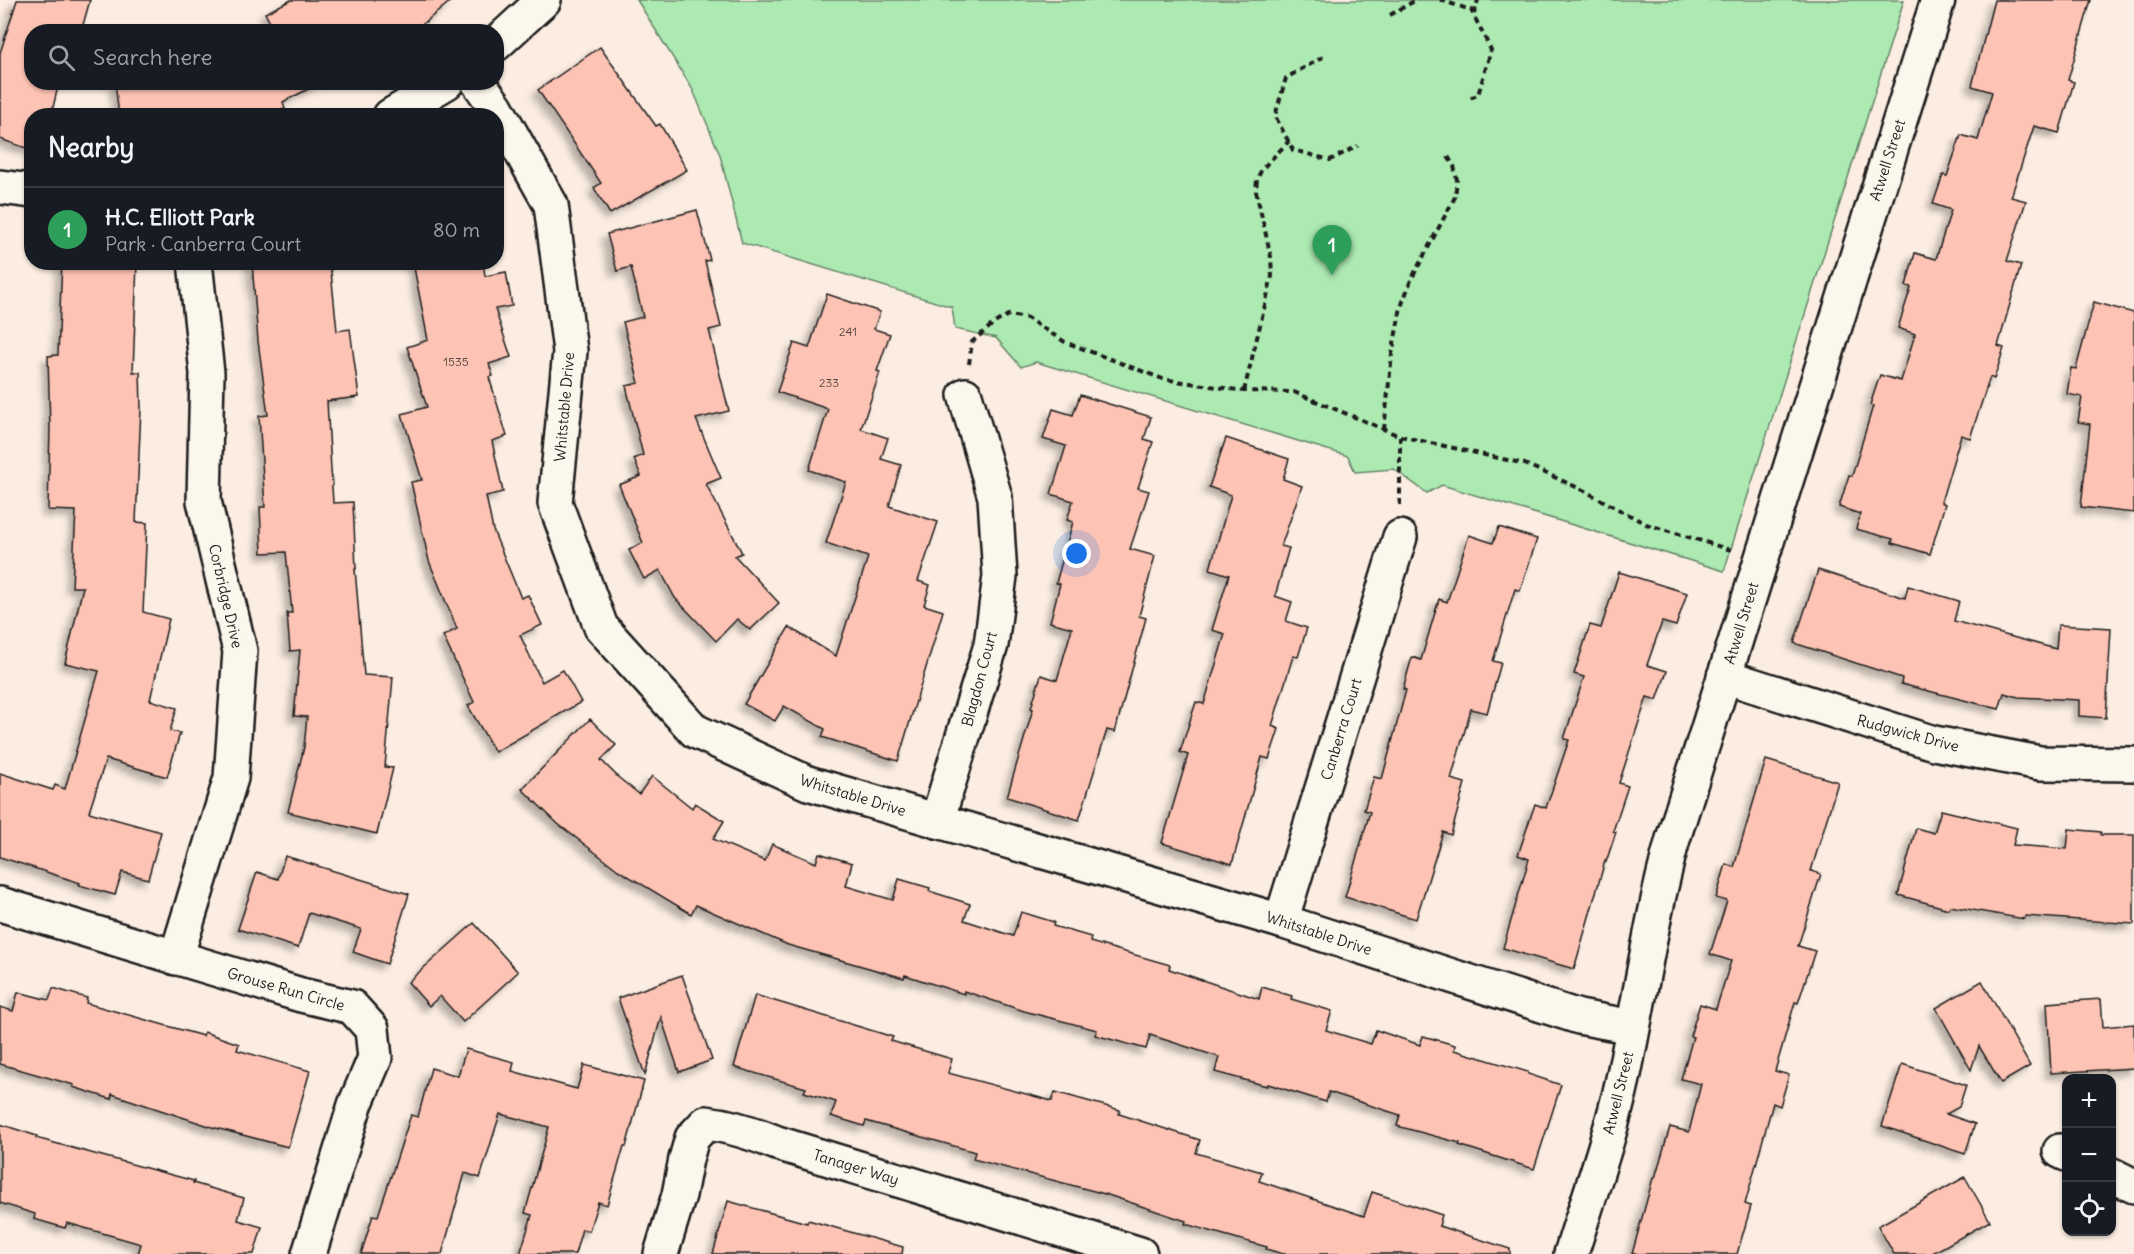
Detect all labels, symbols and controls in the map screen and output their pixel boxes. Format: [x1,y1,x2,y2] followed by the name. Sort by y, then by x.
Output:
[24,24,504,90] search box
[45,41,78,74] icon: search
[93,43,212,71] text: Search here
[1865,117,1909,203] street label: Atwell Street
[48,131,134,164] text: Nearby
[105,203,255,231] text: H.C. Elliott Park
[64,217,71,242] text: 1
[433,217,480,242] text: 80 m
[1312,226,1352,275] pin: 1
[105,231,301,256] text: Park · Canberra Court
[839,324,857,339] house number: 241
[550,351,578,463] street label: Whitstable Drive
[443,354,469,369] house number: 1535
[819,375,839,390] house number: 233
[1062,539,1091,568] your location
[205,542,247,650] street label: Corbridge Drive
[1720,580,1762,666] street label: Atwell Street
[957,629,1001,729] street label: Blagdon Court
[1316,676,1366,782] street label: Canberra Court
[1855,710,1961,756] street label: Rudgwick Drive
[798,770,908,820] street label: Whitstable Drive
[1264,907,1374,959] street label: Whitstable Drive
[225,963,347,1015] street label: Grouse Run Circle
[1599,1050,1637,1136] street label: Atwell Street
[2062,1074,2116,1236] map controls
[2062,1074,2116,1128] button: +
[2062,1128,2116,1182] button: −
[811,1145,901,1189] street label: Tanager Way
[2062,1182,2116,1236] button: locate

